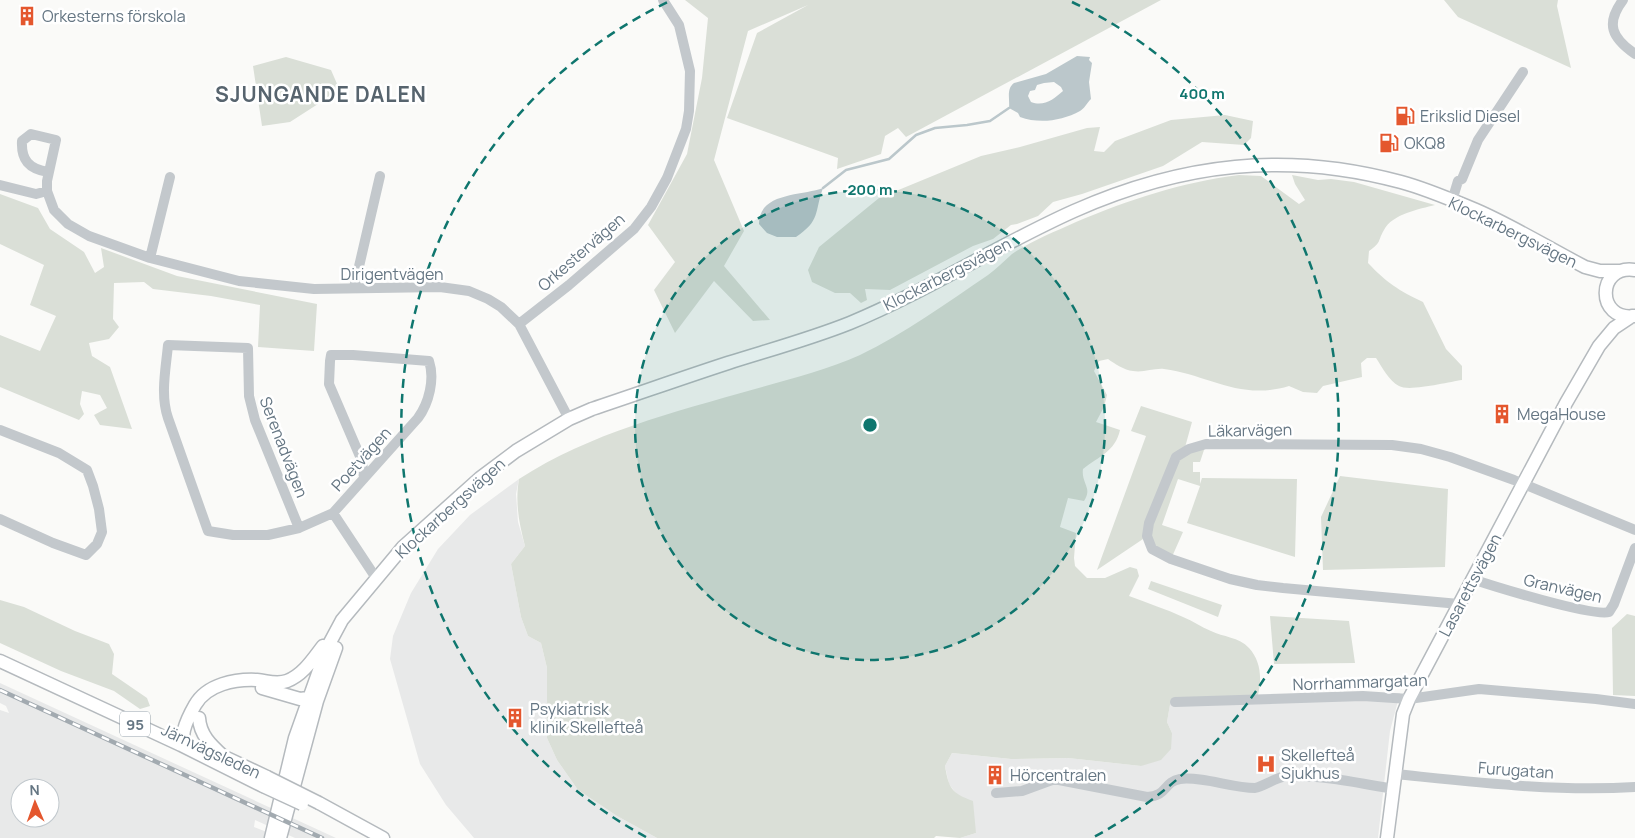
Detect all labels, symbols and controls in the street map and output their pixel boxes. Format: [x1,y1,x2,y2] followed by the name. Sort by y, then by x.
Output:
[16,5,38,27] building icon: Orkesterns förskola
[42,5,186,27] place label: Orkesterns förskola
[215,80,427,108] district label: SJUNGANDE DALEN
[1179,83,1225,104] text: 400 m
[1394,105,1416,127] fuel station icon: Erikslid Diesel
[1420,105,1520,127] place label: Erikslid Diesel
[1378,132,1400,154] fuel station icon: OKQ8
[1404,132,1445,154] place label: OKQ8
[847,179,893,200] text: 200 m
[1445,191,1581,273] street label: Klockarbergsvägen
[533,208,629,296] street label: Orkestervägen
[879,232,1015,316] street label: Klockarbergsvägen
[340,263,444,285] street label: Dirigentvägen
[255,393,313,501] street label: Serenadvägen
[1491,403,1513,425] building icon: MegaHouse
[1517,403,1606,425] place label: MegaHouse
[861,416,879,434] centre of rings
[1208,418,1292,442] street label: Läkarvägen
[326,422,396,496] street label: Poetvägen
[390,453,510,563] street label: Klockarbergsvägen
[1434,530,1506,640] street label: Lasarettsvägen
[1522,568,1604,608] street label: Granvägen
[1292,669,1428,695] street label: Norrhammargatan
[530,698,643,738] place label: Psykiatrisk klinik Skellefteå
[504,707,526,729] building icon: Psykiatrisk klinik Skellefteå
[120,712,150,736] road number: 95
[158,718,264,784] street label: Järnvägsleden
[1281,744,1355,784] place label: Skellefteå Sjukhus
[1255,753,1277,775] hospital icon: Skellefteå Sjukhus
[1477,756,1555,784] street label: Furugatan
[984,764,1006,786] building icon: Hörcentralen
[1010,764,1106,786] place label: Hörcentralen
[10,778,60,828] north arrow
[29,780,40,799] text: N

